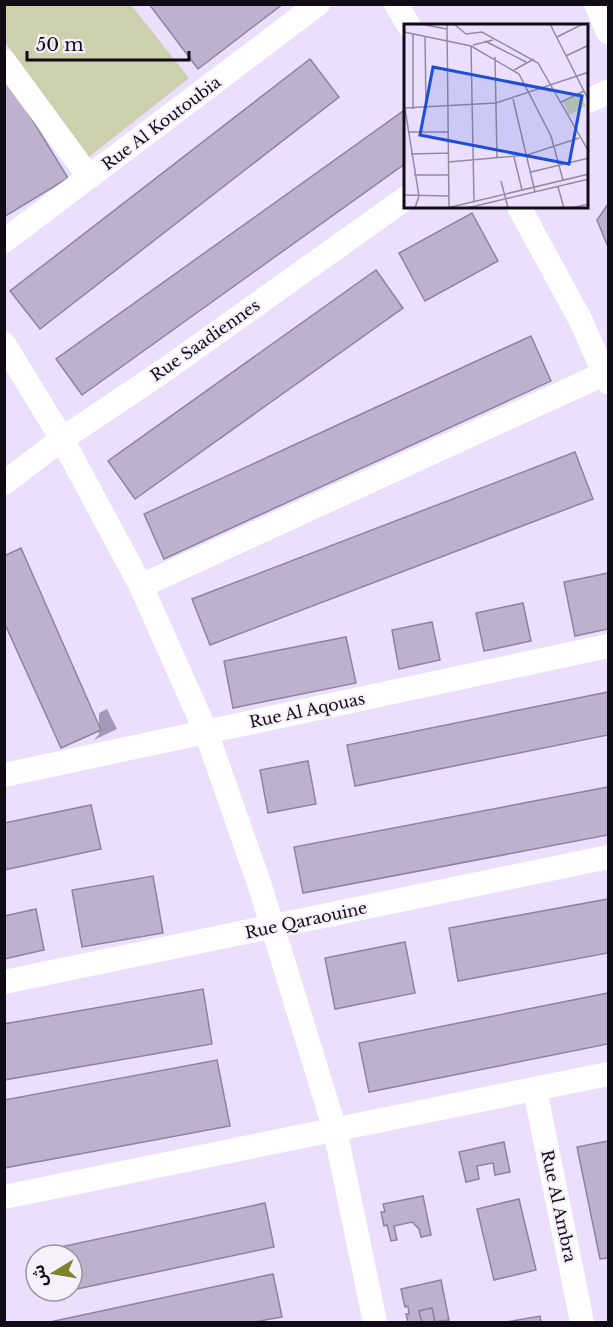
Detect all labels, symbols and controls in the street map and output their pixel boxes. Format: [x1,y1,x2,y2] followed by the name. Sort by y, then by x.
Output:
[27,24,189,62] scale bar
[404,24,589,208] inset map
[36,34,84,56] text: 50 m
[98,72,225,174] street label: Rue Al Koutoubia
[146,295,264,385] street label: Rue Saadiennes
[247,688,367,732] street label: Rue Al Aqouas
[243,897,369,943] street label: Rue Qaraouine
[537,1148,581,1264] street label: Rue Al Ambra
[24,1243,84,1303] north arrow
[27,1263,51,1289] text: ش

